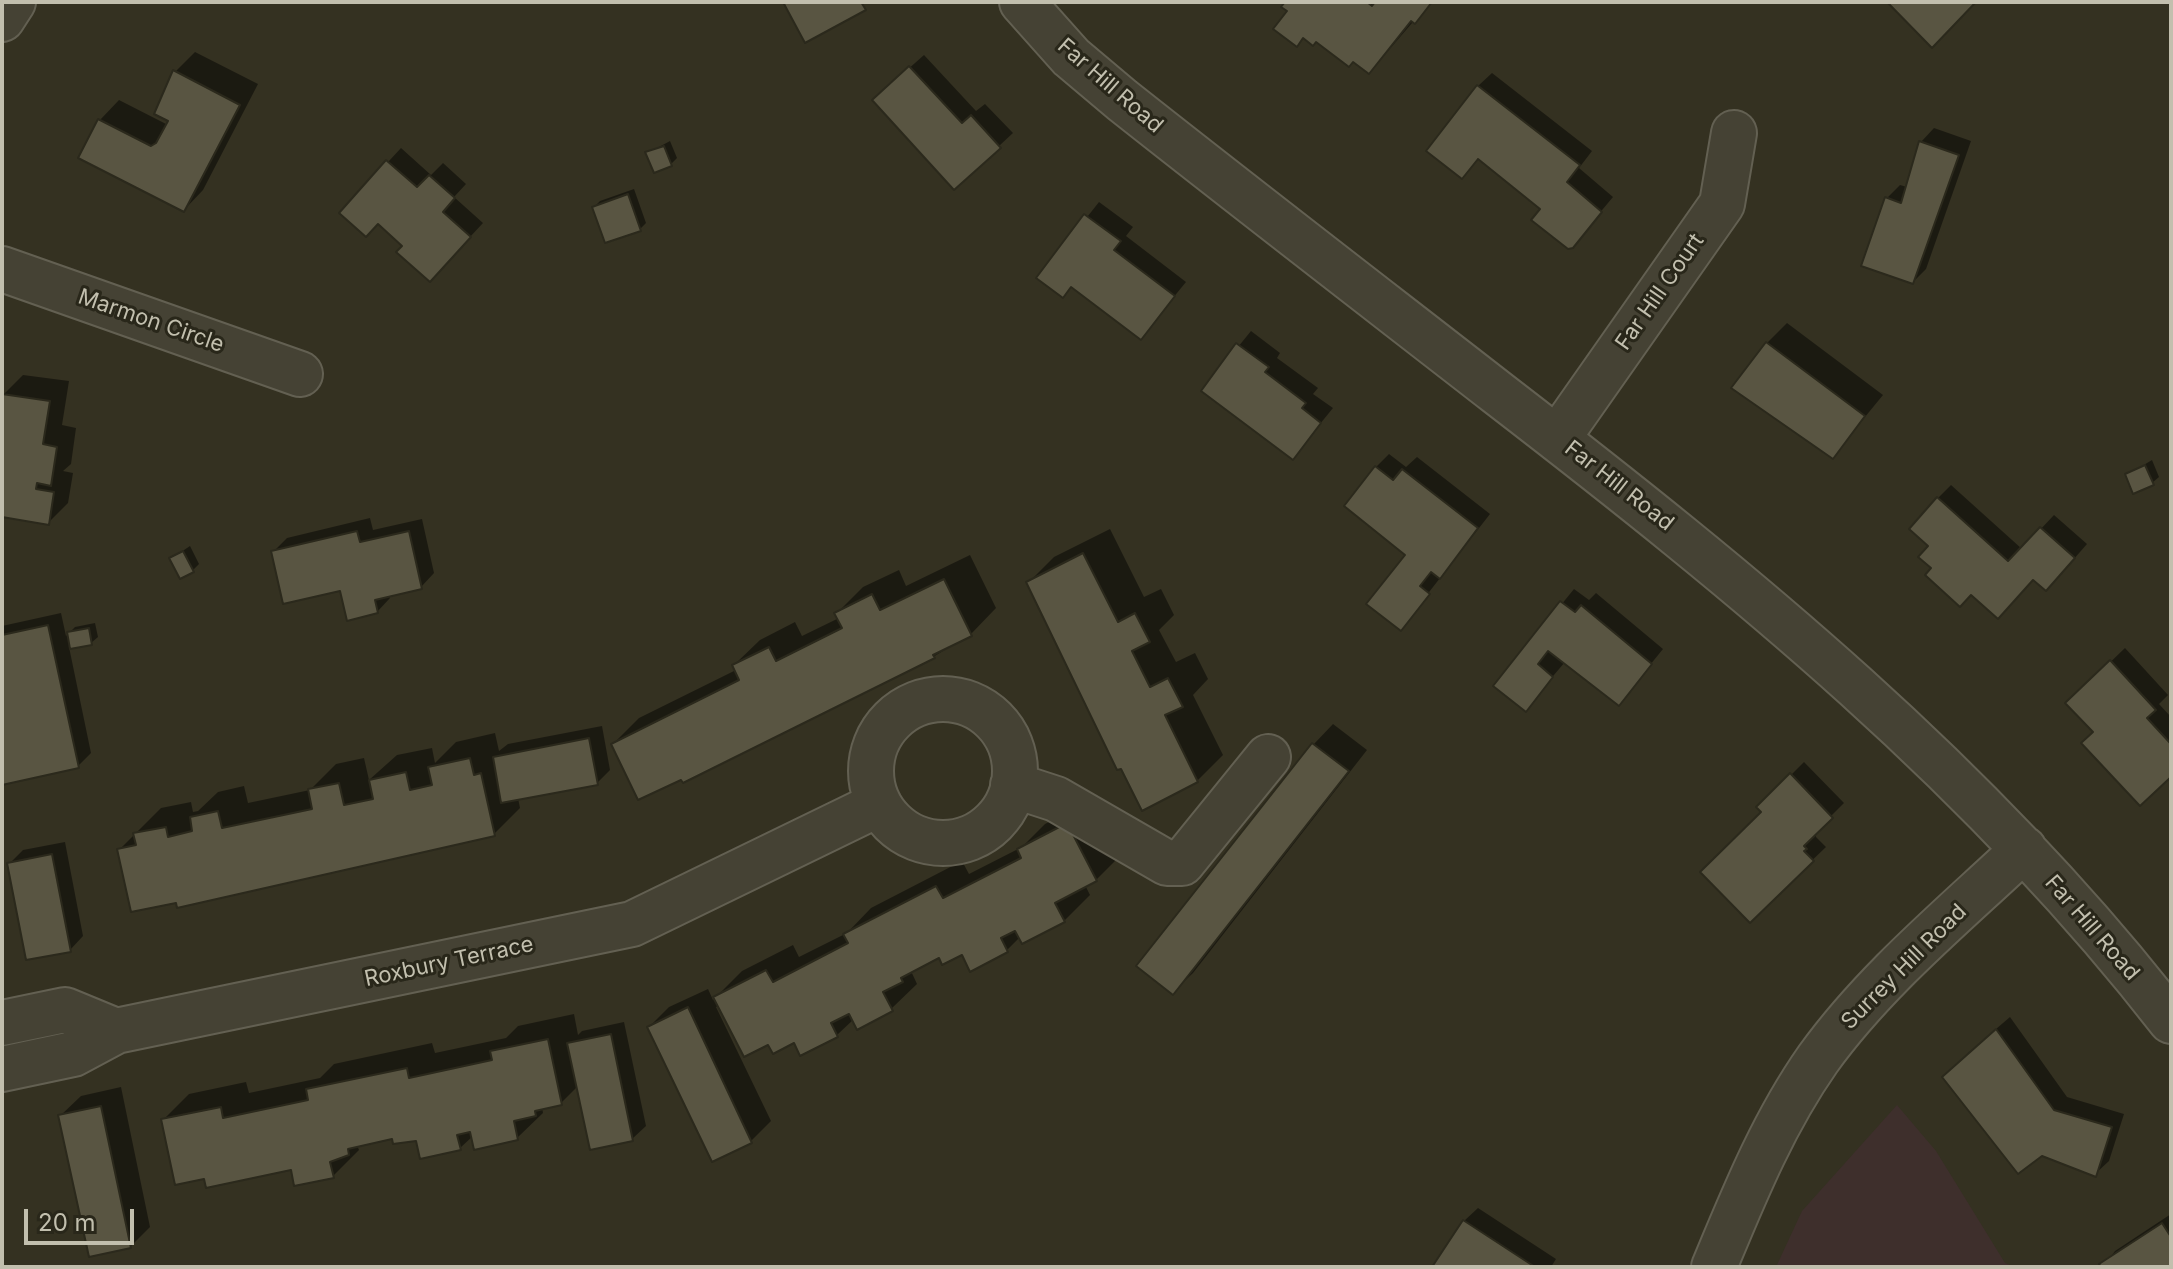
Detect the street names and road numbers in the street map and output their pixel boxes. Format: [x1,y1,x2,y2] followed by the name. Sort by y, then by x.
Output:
[1052,33,1168,139] street label: Far Hill Road
[1610,229,1710,355] street label: Far Hill Court
[75,284,227,358] street label: Marmon Circle
[1559,435,1679,537] street label: Far Hill Road
[2039,870,2145,986] street label: Far Hill Road
[1836,899,1972,1035] street label: Surrey Hill Road
[362,931,536,993] street label: Roxbury Terrace

